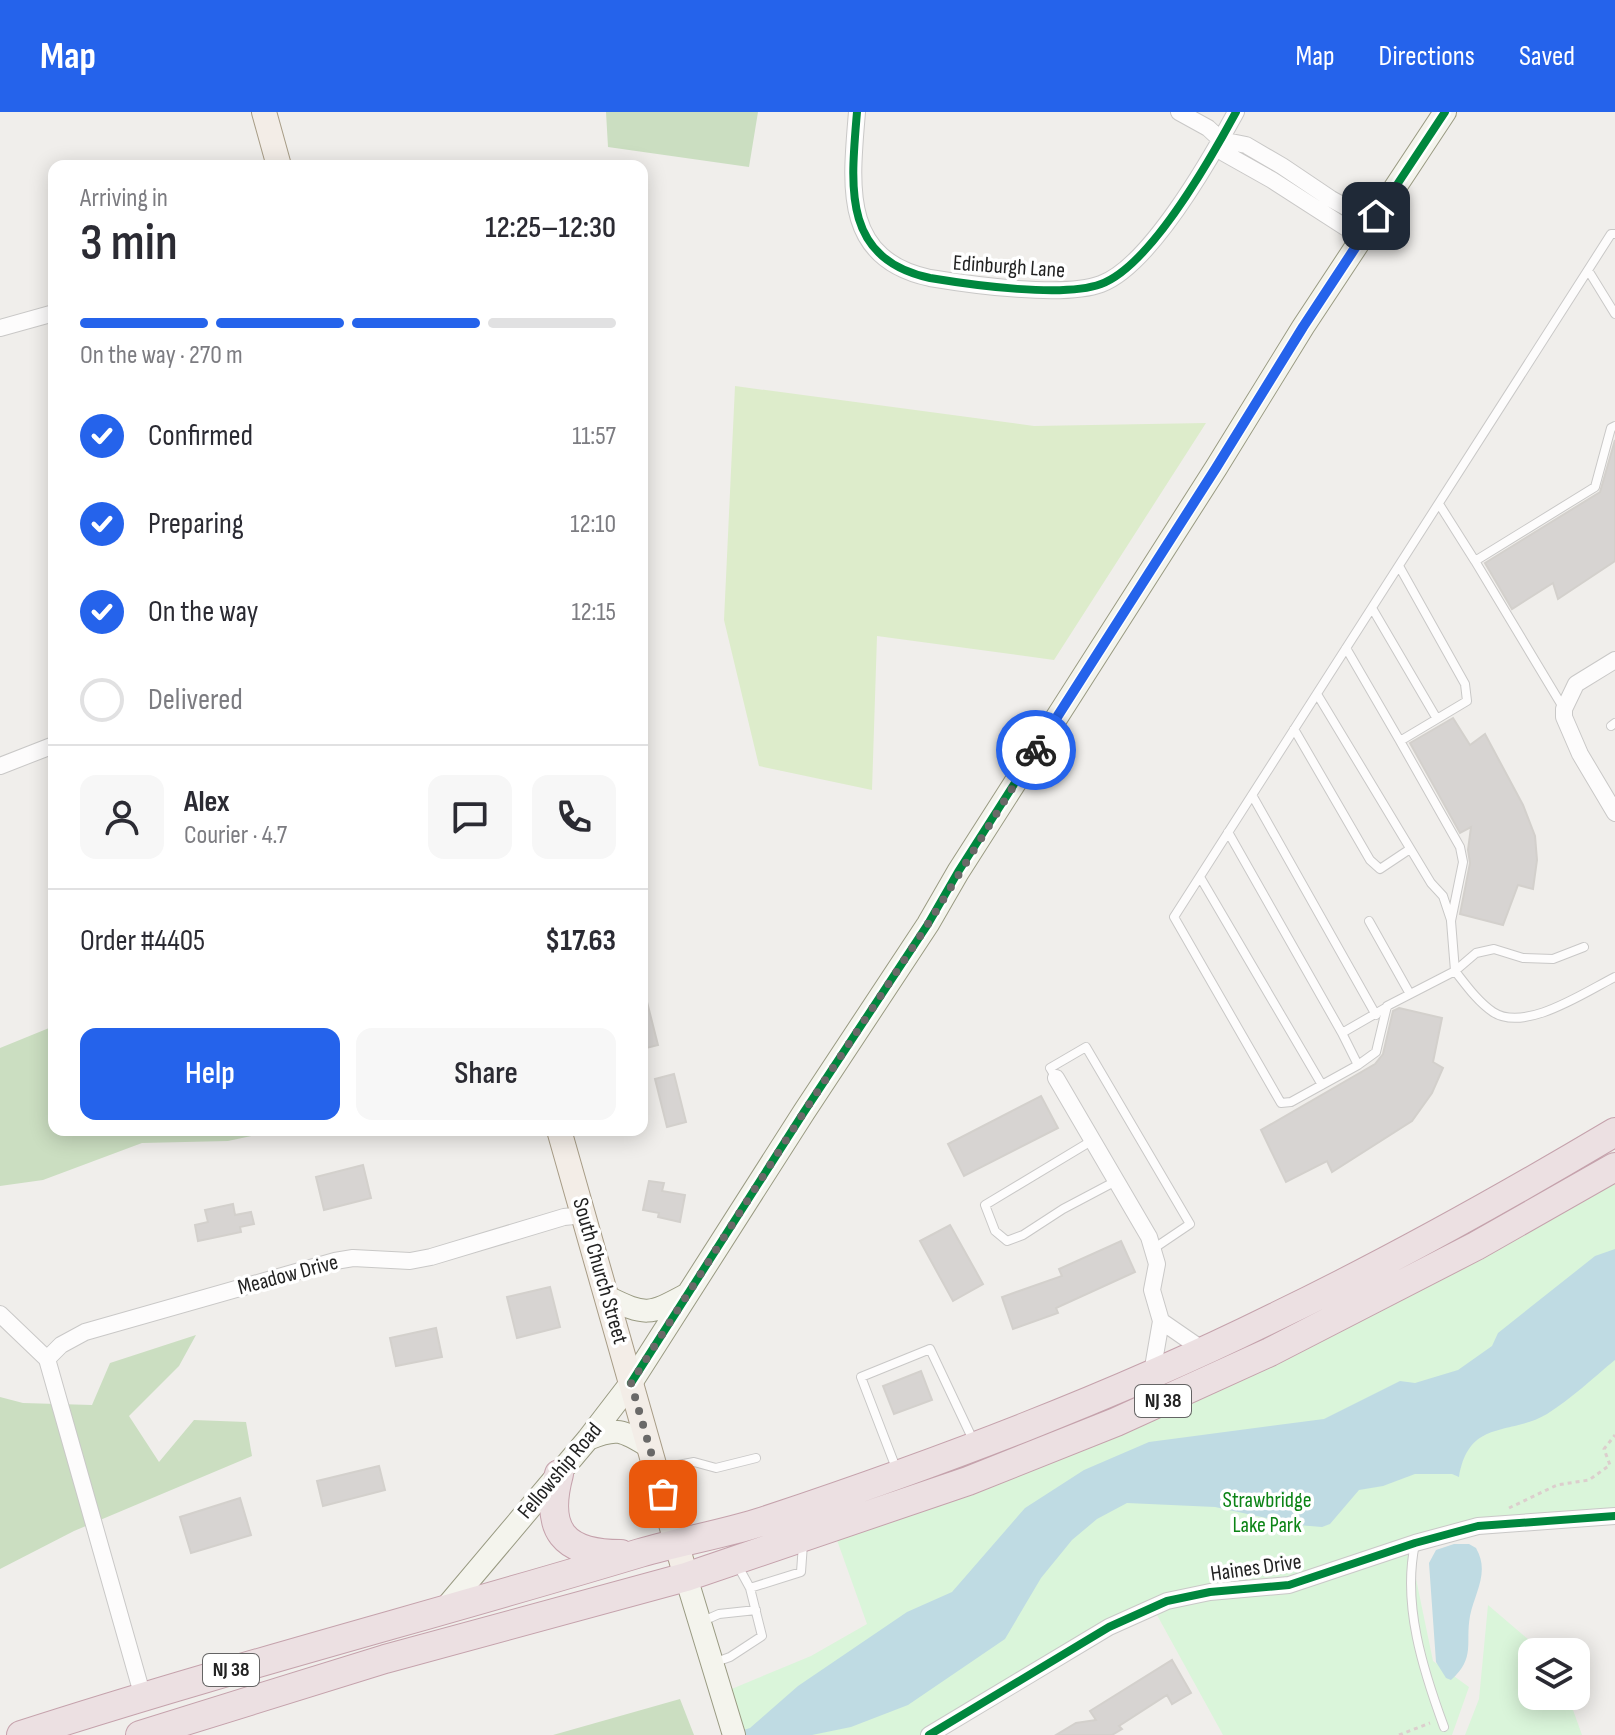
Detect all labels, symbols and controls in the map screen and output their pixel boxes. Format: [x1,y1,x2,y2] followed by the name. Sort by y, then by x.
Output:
[40,34,96,79] text: Map
[1296,40,1335,73] text: Map
[1379,40,1475,73] text: Directions
[1519,40,1575,73] text: Saved
[1342,182,1410,250] pin
[80,183,168,214] text: Arriving in
[1354,194,1398,238] icon: home
[485,210,616,246] text: 12:25–12:30
[80,212,178,275] text: 3 min
[952,250,1066,284] street label: Edinburgh Lane
[80,340,243,371] text: On the way · 270 m
[80,414,124,458] icon: check
[148,418,253,454] text: Confirmed
[572,421,616,452] text: 11:57
[80,502,124,546] icon: check
[148,506,244,542] text: Preparing
[570,509,616,540] text: 12:10
[80,590,124,634] icon: check
[148,594,258,630] text: On the way
[571,597,616,628] text: 12:15
[148,682,243,718] text: Delivered
[996,710,1076,790] courier
[1014,728,1058,772] icon: bike
[80,775,164,859] button: person
[428,775,512,859] button: chat
[532,775,616,859] button: phone
[184,784,230,820] text: Alex
[184,820,287,851] text: Courier · 4.7
[80,923,205,959] text: Order #4405
[545,923,616,959] text: $17.63
[80,1028,340,1120] button: Help
[356,1028,616,1120] button: Share
[566,1195,634,1347] street label: South Church Street
[235,1249,341,1301] street label: Meadow Drive
[1135,1385,1191,1417] road number: NJ 38
[512,1417,608,1525] street label: Fellowship Road
[629,1460,697,1528] pin
[641,1472,685,1516] icon: bag
[1222,1487,1312,1539] park label: Strawbridge Lake Park
[1209,1548,1303,1588] street label: Haines Drive
[1518,1638,1590,1710] map controls
[1518,1638,1590,1710] button: layers
[203,1654,259,1686] road number: NJ 38

